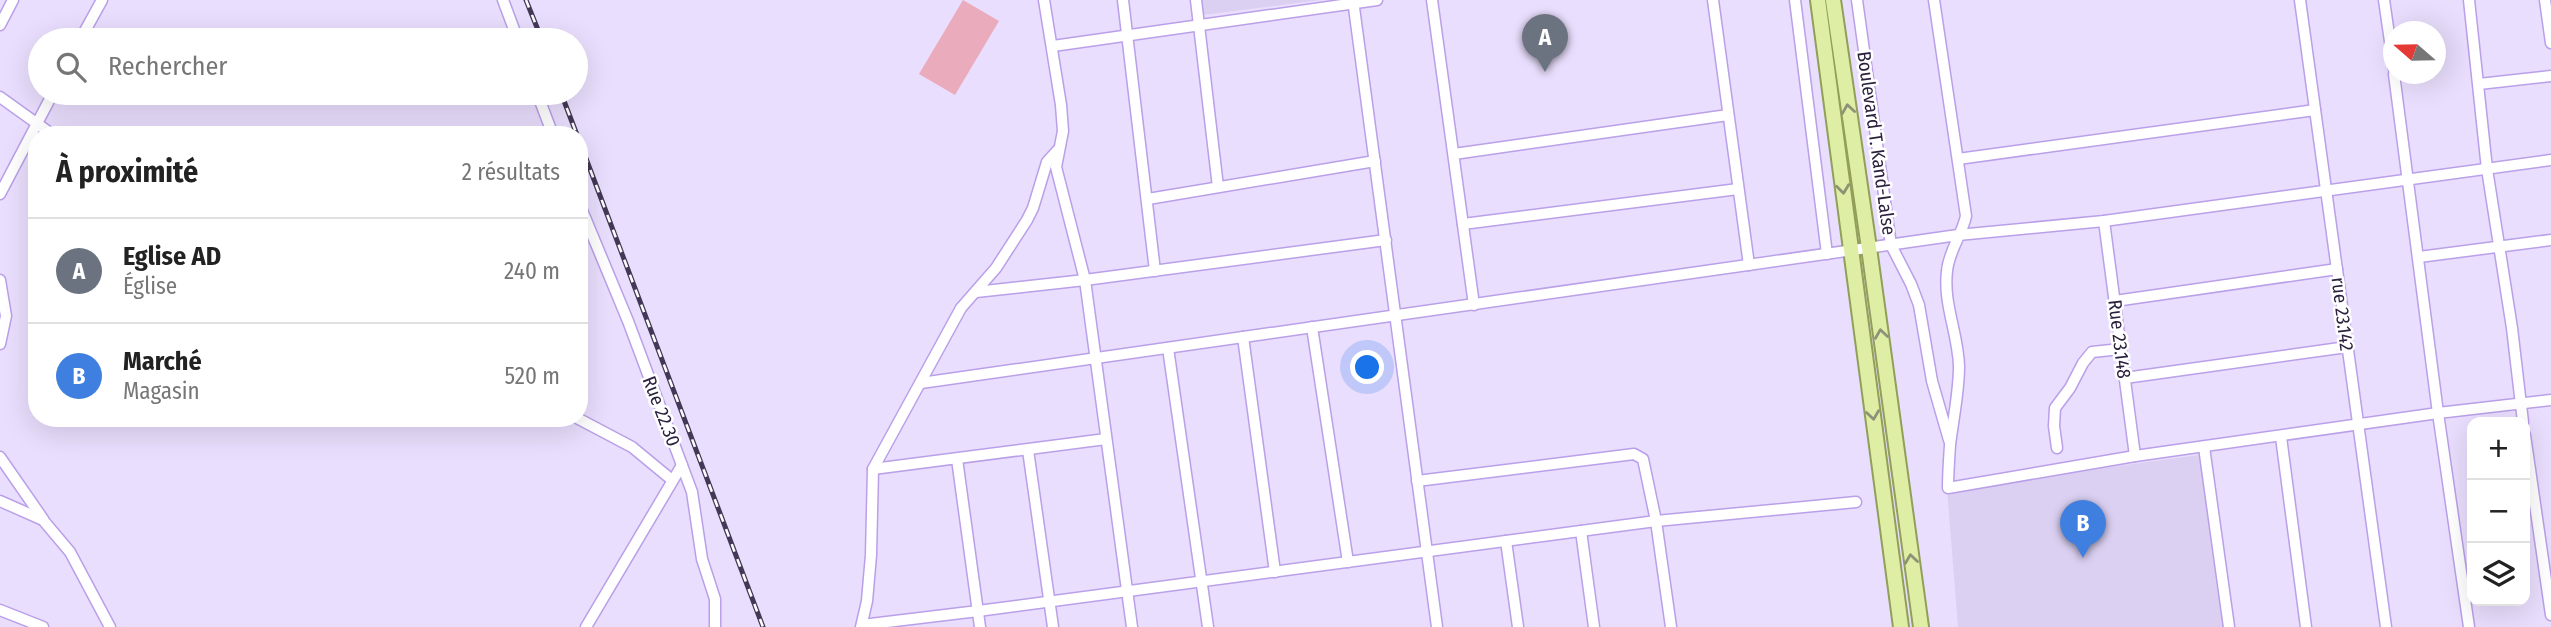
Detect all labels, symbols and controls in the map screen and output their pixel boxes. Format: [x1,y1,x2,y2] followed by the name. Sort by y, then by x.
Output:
[1522,14,1568,72] pin: A
[2383,21,2446,84] north arrow
[28,28,588,105] search box
[52,48,90,86] icon: search
[1852,50,1901,236] street label: Boulevard T. Kand-Lalse
[108,51,227,82] text: Rechercher
[1841,103,1856,115] one-way arrow
[56,154,198,190] text: À proximité
[462,158,560,186] text: 2 résultats
[1835,183,1850,195] one-way arrow
[123,241,221,272] text: Eglise AD
[73,257,85,285] text: A
[504,257,560,285] text: 240 m
[123,272,177,300] text: Église
[2327,276,2358,352] street label: rue 23.142
[2103,298,2136,380] street label: Rue 23.148
[1874,328,1889,340] one-way arrow
[123,346,202,377] text: Marché
[1350,350,1384,384] your location
[73,362,85,390] text: B
[504,362,560,390] text: 520 m
[638,373,685,450] street label: Rue 22.30
[123,377,200,405] text: Magasin
[1865,409,1880,421] one-way arrow
[2467,417,2530,606] map controls
[2467,417,2530,480] button: +
[2467,480,2530,543] button: −
[2060,500,2106,558] pin: B
[2467,543,2530,606] button: layers
[1904,554,1919,565] one-way arrow

